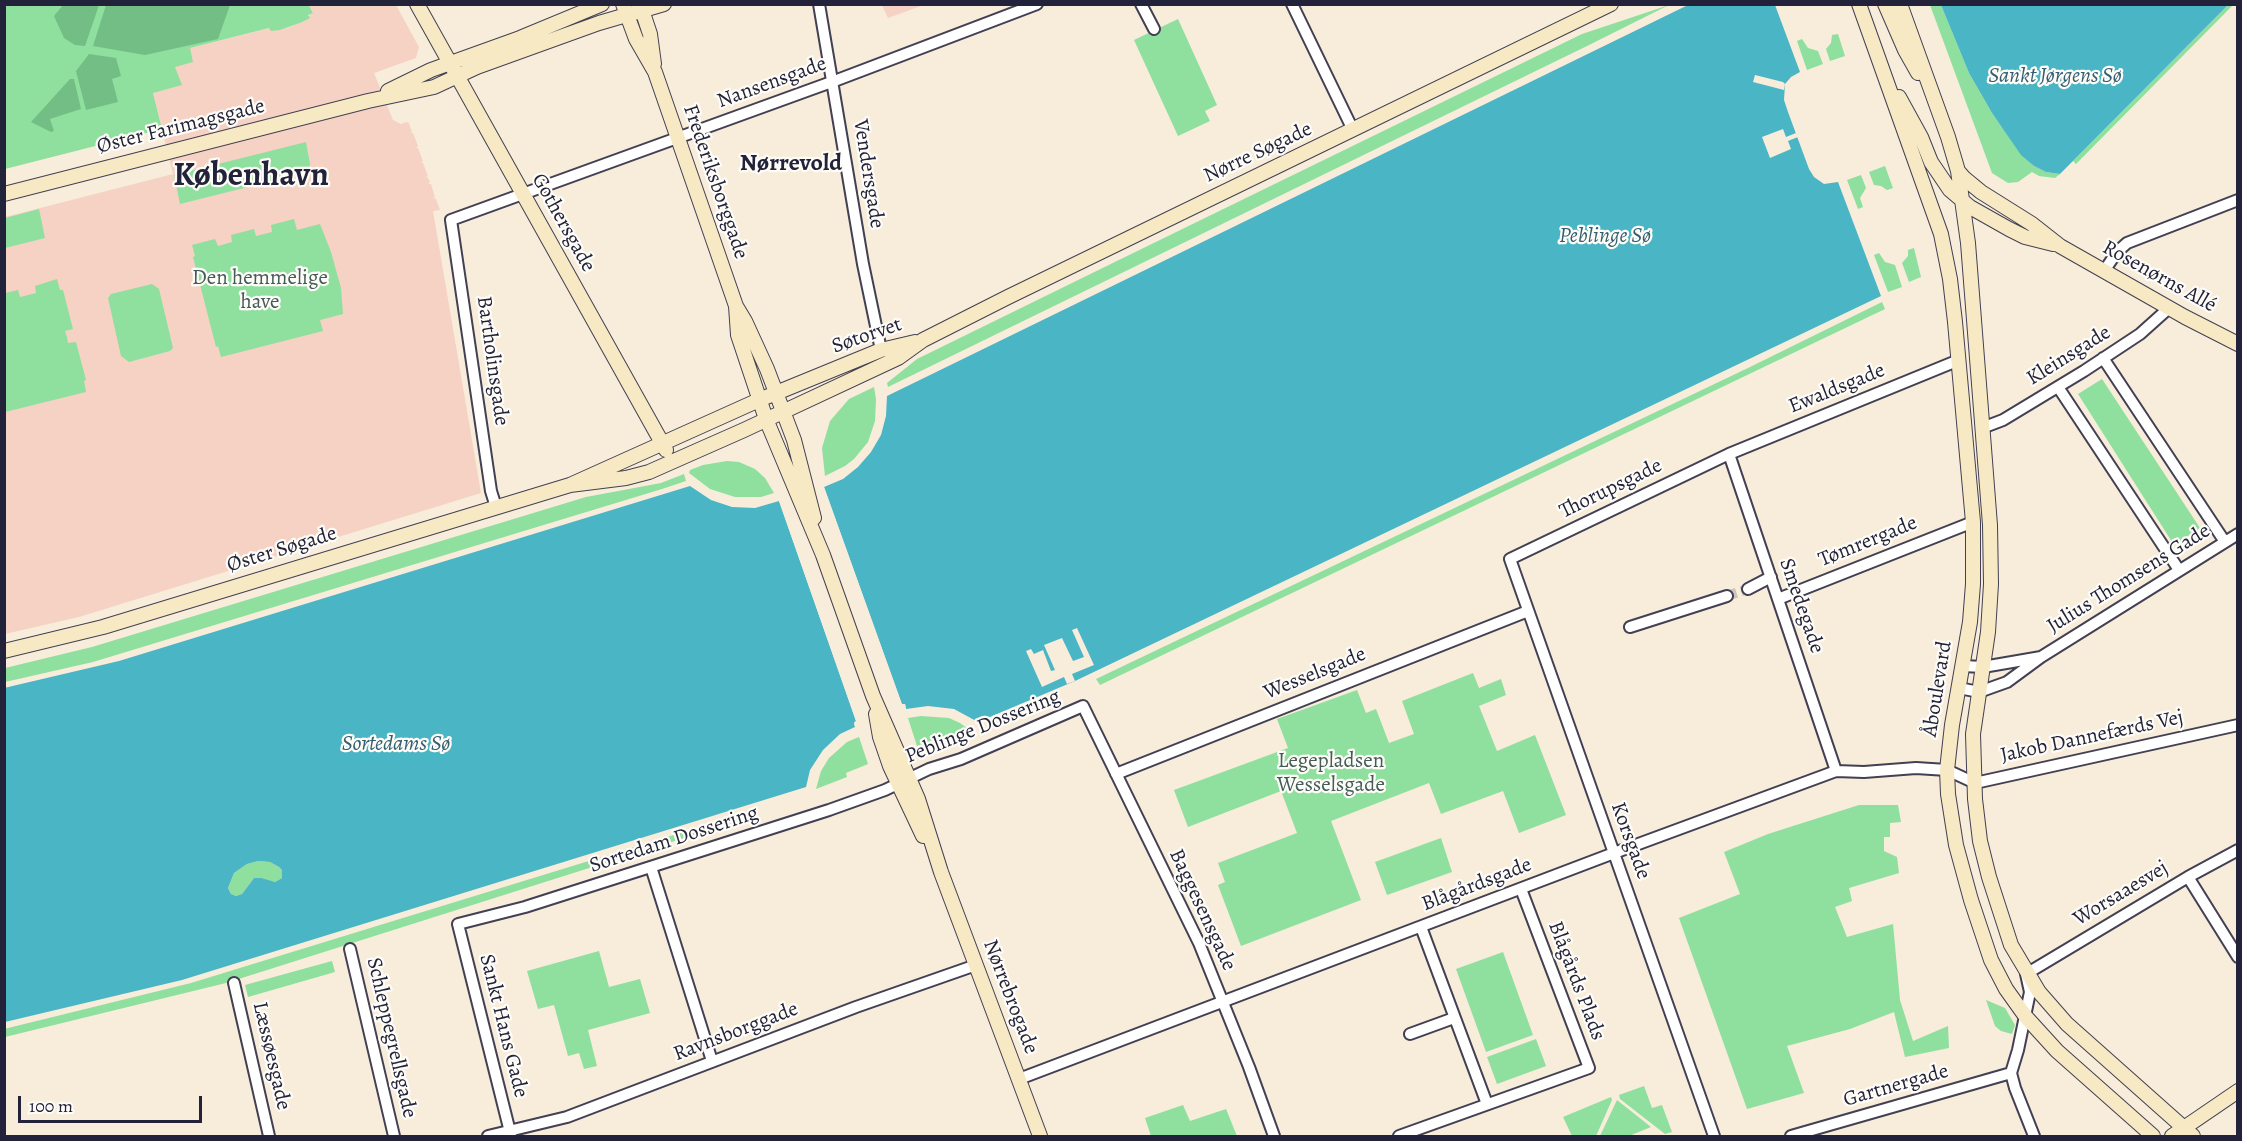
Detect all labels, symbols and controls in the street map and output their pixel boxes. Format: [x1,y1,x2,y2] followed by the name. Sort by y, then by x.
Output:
[714,52,830,114] street label: Nansensgade
[1988,64,2122,90] water label: Sankt Jørgens Sø
[94,94,268,160] street label: Øster Farimagsgade
[677,102,753,262] street label: Frederiksborggade
[1200,117,1316,189] street label: Nørre Søgade
[847,118,889,230] street label: Vendersgade
[740,150,842,178] district label: Nørrevold
[173,157,329,197] district label: København
[526,169,600,277] street label: Gothersgade
[1559,224,1651,250] water label: Peblinge Sø
[2098,235,2220,319] street label: Rosenørns Allé
[192,266,328,316] park label: Den hemmelige have
[470,295,514,427] street label: Bartholinsgade
[829,312,905,360] street label: Søtorvet
[2022,320,2116,392] street label: Kleinsgade
[1785,358,1889,420] street label: Ewaldsgade
[1556,453,1666,525] street label: Thorupsgade
[1815,511,1921,573] street label: Tømrergade
[2043,519,2215,639] street label: Julius Thomsens Gade
[224,521,340,579] street label: Øster Søgade
[1773,555,1829,657] street label: Smedegade
[1918,639,1958,739] street label: Åboulevard
[1260,642,1370,706] street label: Wesselsgade
[902,684,1064,770] street label: Peblinge Dossering
[1998,705,2186,769] street label: Jakob Dannefærds Vej
[342,732,450,758] water label: Sortedams Sø
[1277,749,1385,799] park label: Legepladsen Wesselsgade
[1604,799,1656,883] street label: Korsgade
[587,801,761,879] street label: Sortedam Dossering
[1163,845,1241,975] street label: Baggesensgade
[1418,852,1536,918] street label: Blågårdsgade
[2069,856,2173,932] street label: Worsaaesvej
[1542,918,1610,1044] street label: Blågårds Plads
[977,936,1043,1058] street label: Nørrebrogade
[473,952,533,1100] street label: Sankt Hans Gade
[360,955,422,1121] street label: Schleppegrellsgade
[670,997,802,1067] street label: Ravnsborggade
[246,999,296,1113] street label: Læssøesgade
[1841,1059,1951,1113] street label: Gartnergade
[21,1084,206,1122] scale bar
[29,1094,73,1118] text: 100 m

